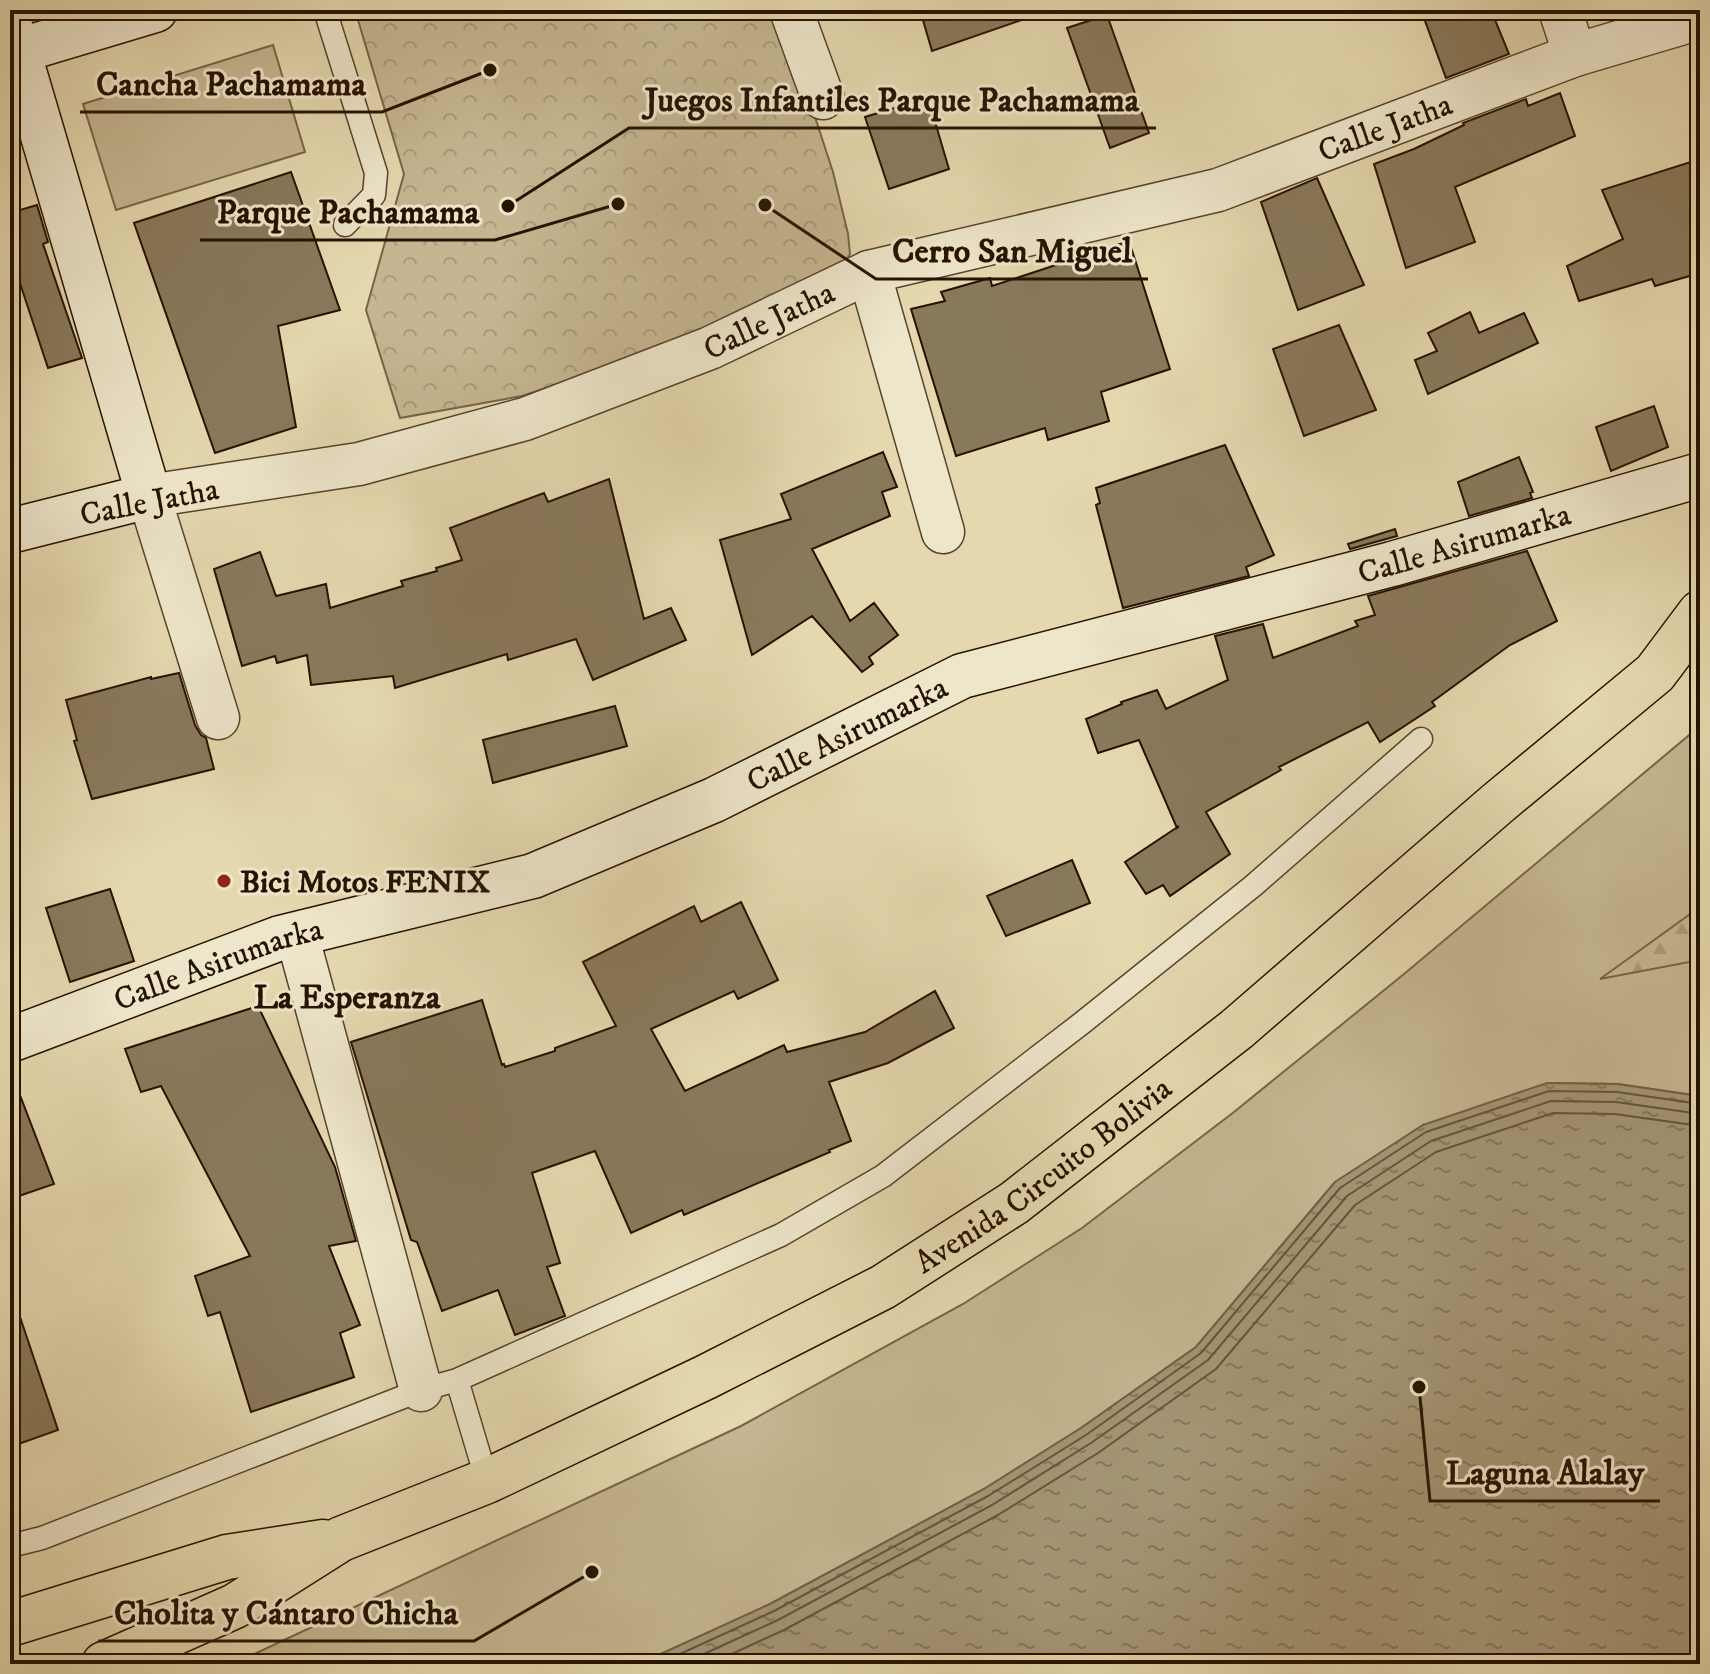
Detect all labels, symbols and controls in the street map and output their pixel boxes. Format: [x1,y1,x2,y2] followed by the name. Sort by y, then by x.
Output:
[80,54,382,112] callout: Cancha Pachamama
[96,64,367,106] text: Cancha Pachamama
[629,70,1156,128] callout: Juegos Infantiles Parque Pachamama
[641,80,1140,122] text: Juegos Infantiles Parque Pachamama
[1313,85,1459,172] street label: Calle Jatha
[200,182,495,240] callout: Parque Pachamama
[217,192,480,234] text: Parque Pachamama
[876,221,1148,279] callout: Cerro San Miguel
[892,231,1133,273] text: Cerro San Miguel
[697,273,842,370] street label: Calle Jatha
[77,470,223,536] street label: Calle Jatha
[1354,495,1576,594] street label: Calle Asirumarka
[741,668,955,802] street label: Calle Asirumarka
[240,863,491,903] place label: Bici Motos FENIX
[215,872,233,890] marker: Bici Motos FENIX
[109,910,328,1021] street label: Calle Asirumarka
[254,977,441,1019] district label: La Esperanza
[908,1069,1181,1284] street label: Avenida Circuito Bolivia
[1430,1443,1660,1501] callout: Laguna Alalay
[1446,1453,1645,1495] text: Laguna Alalay
[98,1583,474,1641] callout: Cholita y Cántaro Chicha
[114,1593,459,1635] text: Cholita y Cántaro Chicha

